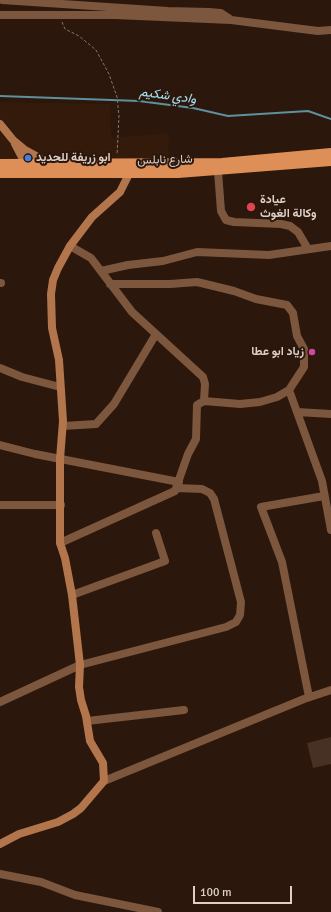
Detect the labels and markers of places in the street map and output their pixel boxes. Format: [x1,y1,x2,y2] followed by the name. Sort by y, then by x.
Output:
[36,151,111,165] place label: ابو زريفة للحديد
[23,153,33,163] marker: ابو زريفة للحديد
[260,193,317,221] place label: عيادة وكالة الغوث
[245,201,257,213] marker: عيادة وكالة الغوث
[251,345,304,359] place label: زياد ابو عطا
[307,347,317,357] marker: زياد ابو عطا

